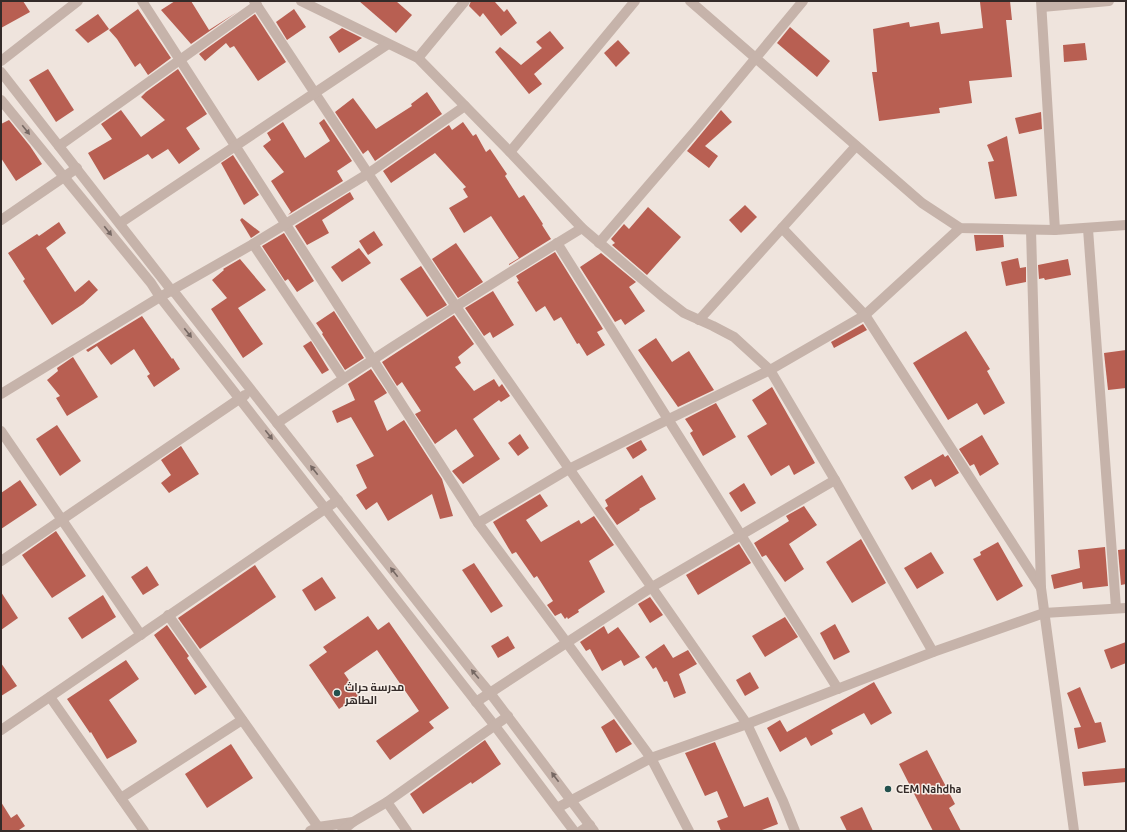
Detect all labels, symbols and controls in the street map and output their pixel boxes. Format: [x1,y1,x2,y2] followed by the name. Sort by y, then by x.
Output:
[21,125,30,136] one-way arrow
[104,225,113,236] one-way arrow
[184,327,193,338] one-way arrow
[264,430,273,441] one-way arrow
[310,465,318,476] one-way arrow
[390,567,399,578] one-way arrow
[470,669,479,680] one-way arrow
[344,681,404,707] place label: مدرسة حراث الطاهر
[332,688,342,698] marker: مدرسة حراث الطاهر
[551,772,559,782] one-way arrow
[896,783,962,795] place label: CEM Nahdha
[883,784,893,794] marker: CEM Nahdha

